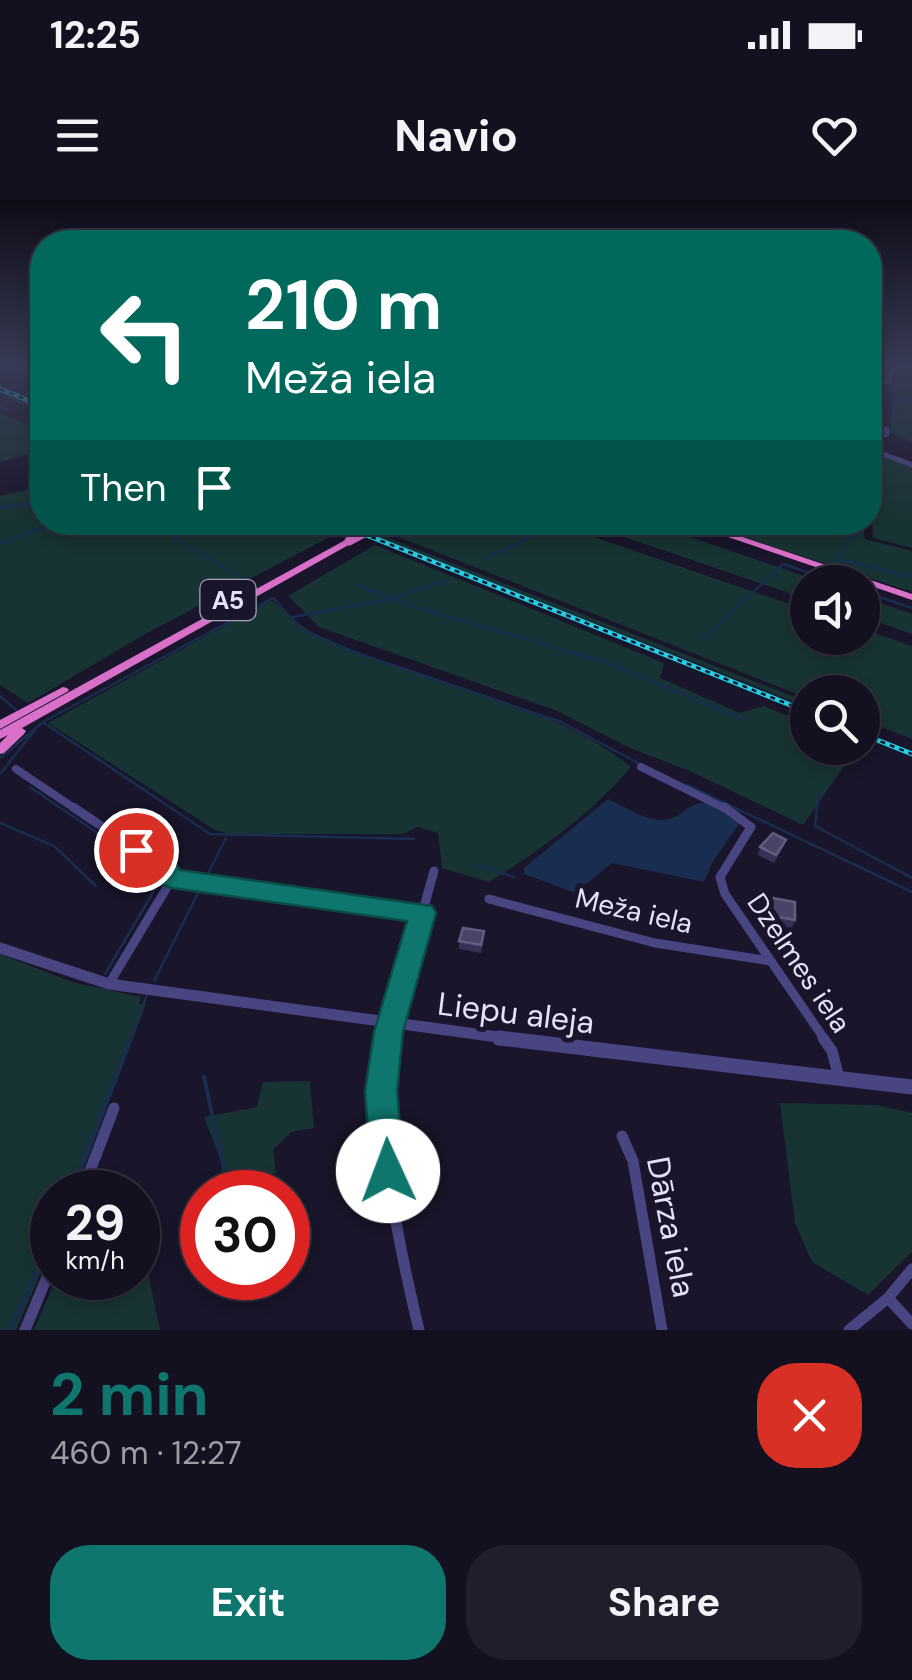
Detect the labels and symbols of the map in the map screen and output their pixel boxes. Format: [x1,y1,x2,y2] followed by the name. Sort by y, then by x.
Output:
[200,580,256,620] road number: A5
[94,808,179,893] pin
[572,880,696,942] street label: Meža iela
[739,886,859,1040] street label: Dzelmes iela
[435,983,597,1043] street label: Liepu aleja
[336,1119,440,1223] position arrow
[637,1153,705,1301] street label: Dārza iela
[180,1170,310,1300] speed limit sign: 30

